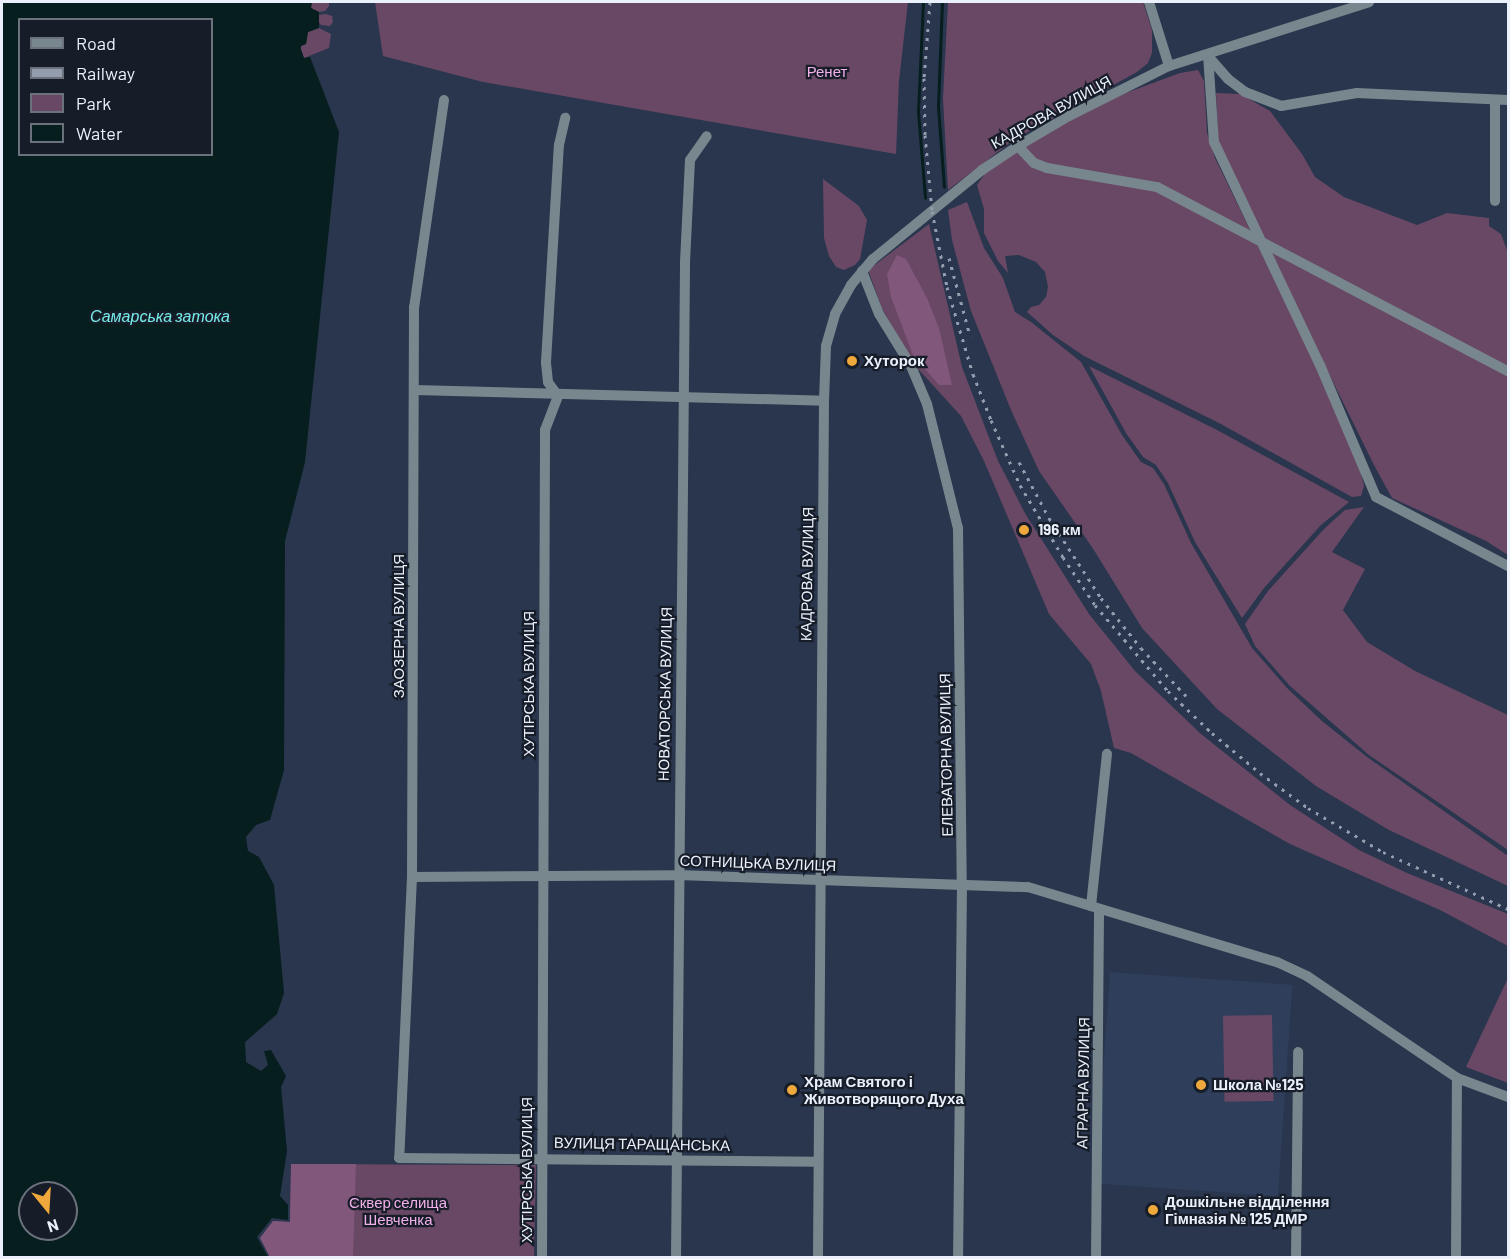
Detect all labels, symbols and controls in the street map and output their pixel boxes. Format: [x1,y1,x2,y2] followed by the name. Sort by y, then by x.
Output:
[18,18,213,156] legend
[76,32,116,54] text: Road
[76,62,135,84] text: Railway
[807,63,847,81] park label: Ренет
[988,72,1114,152] street label: КАДРОВА ВУЛИЦЯ
[76,92,111,114] text: Park
[76,122,123,144] text: Water
[90,306,230,326] water label: Самарська затока
[864,352,924,370] place label: Хуторок
[845,354,859,368] marker: Хуторок
[797,507,817,641] street label: КАДРОВА ВУЛИЦЯ
[1015,521,1033,539] marker: 196 км
[1038,521,1081,539] place label: 196 км
[390,554,408,698] street label: ЗАОЗЕРНА ВУЛИЦЯ
[654,607,676,781] street label: НОВАТОРСЬКА ВУЛИЦЯ
[520,611,538,757] street label: ХУТІРСЬКА ВУЛИЦЯ
[936,673,956,837] street label: ЕЛЕВАТОРНА ВУЛИЦЯ
[679,851,837,875] street label: СОТНИЦЬКА ВУЛИЦЯ
[1073,1017,1093,1149] street label: АГРАРНА ВУЛИЦЯ
[804,1072,964,1107] place label: Храм Святого і Животворящого Духа
[1213,1076,1304,1094] place label: Школа №125
[1194,1078,1208,1092] marker: Школа №125
[785,1083,799,1097] marker: Храм Святого і Животворящого Духа
[518,1097,536,1243] street label: ХУТІРСЬКА ВУЛИЦЯ
[554,1133,730,1155] street label: ВУЛИЦЯ ТАРАЩАНСЬКА
[18,1181,78,1241] north arrow
[1165,1192,1330,1227] place label: Дошкільне відділення Гімназія № 125 ДМР
[349,1193,447,1228] park label: Сквер селища Шевченка
[1146,1203,1160,1217] marker: Дошкільне відділення Гімназія № 125 ДМР
[45,1216,61,1237] text: N

